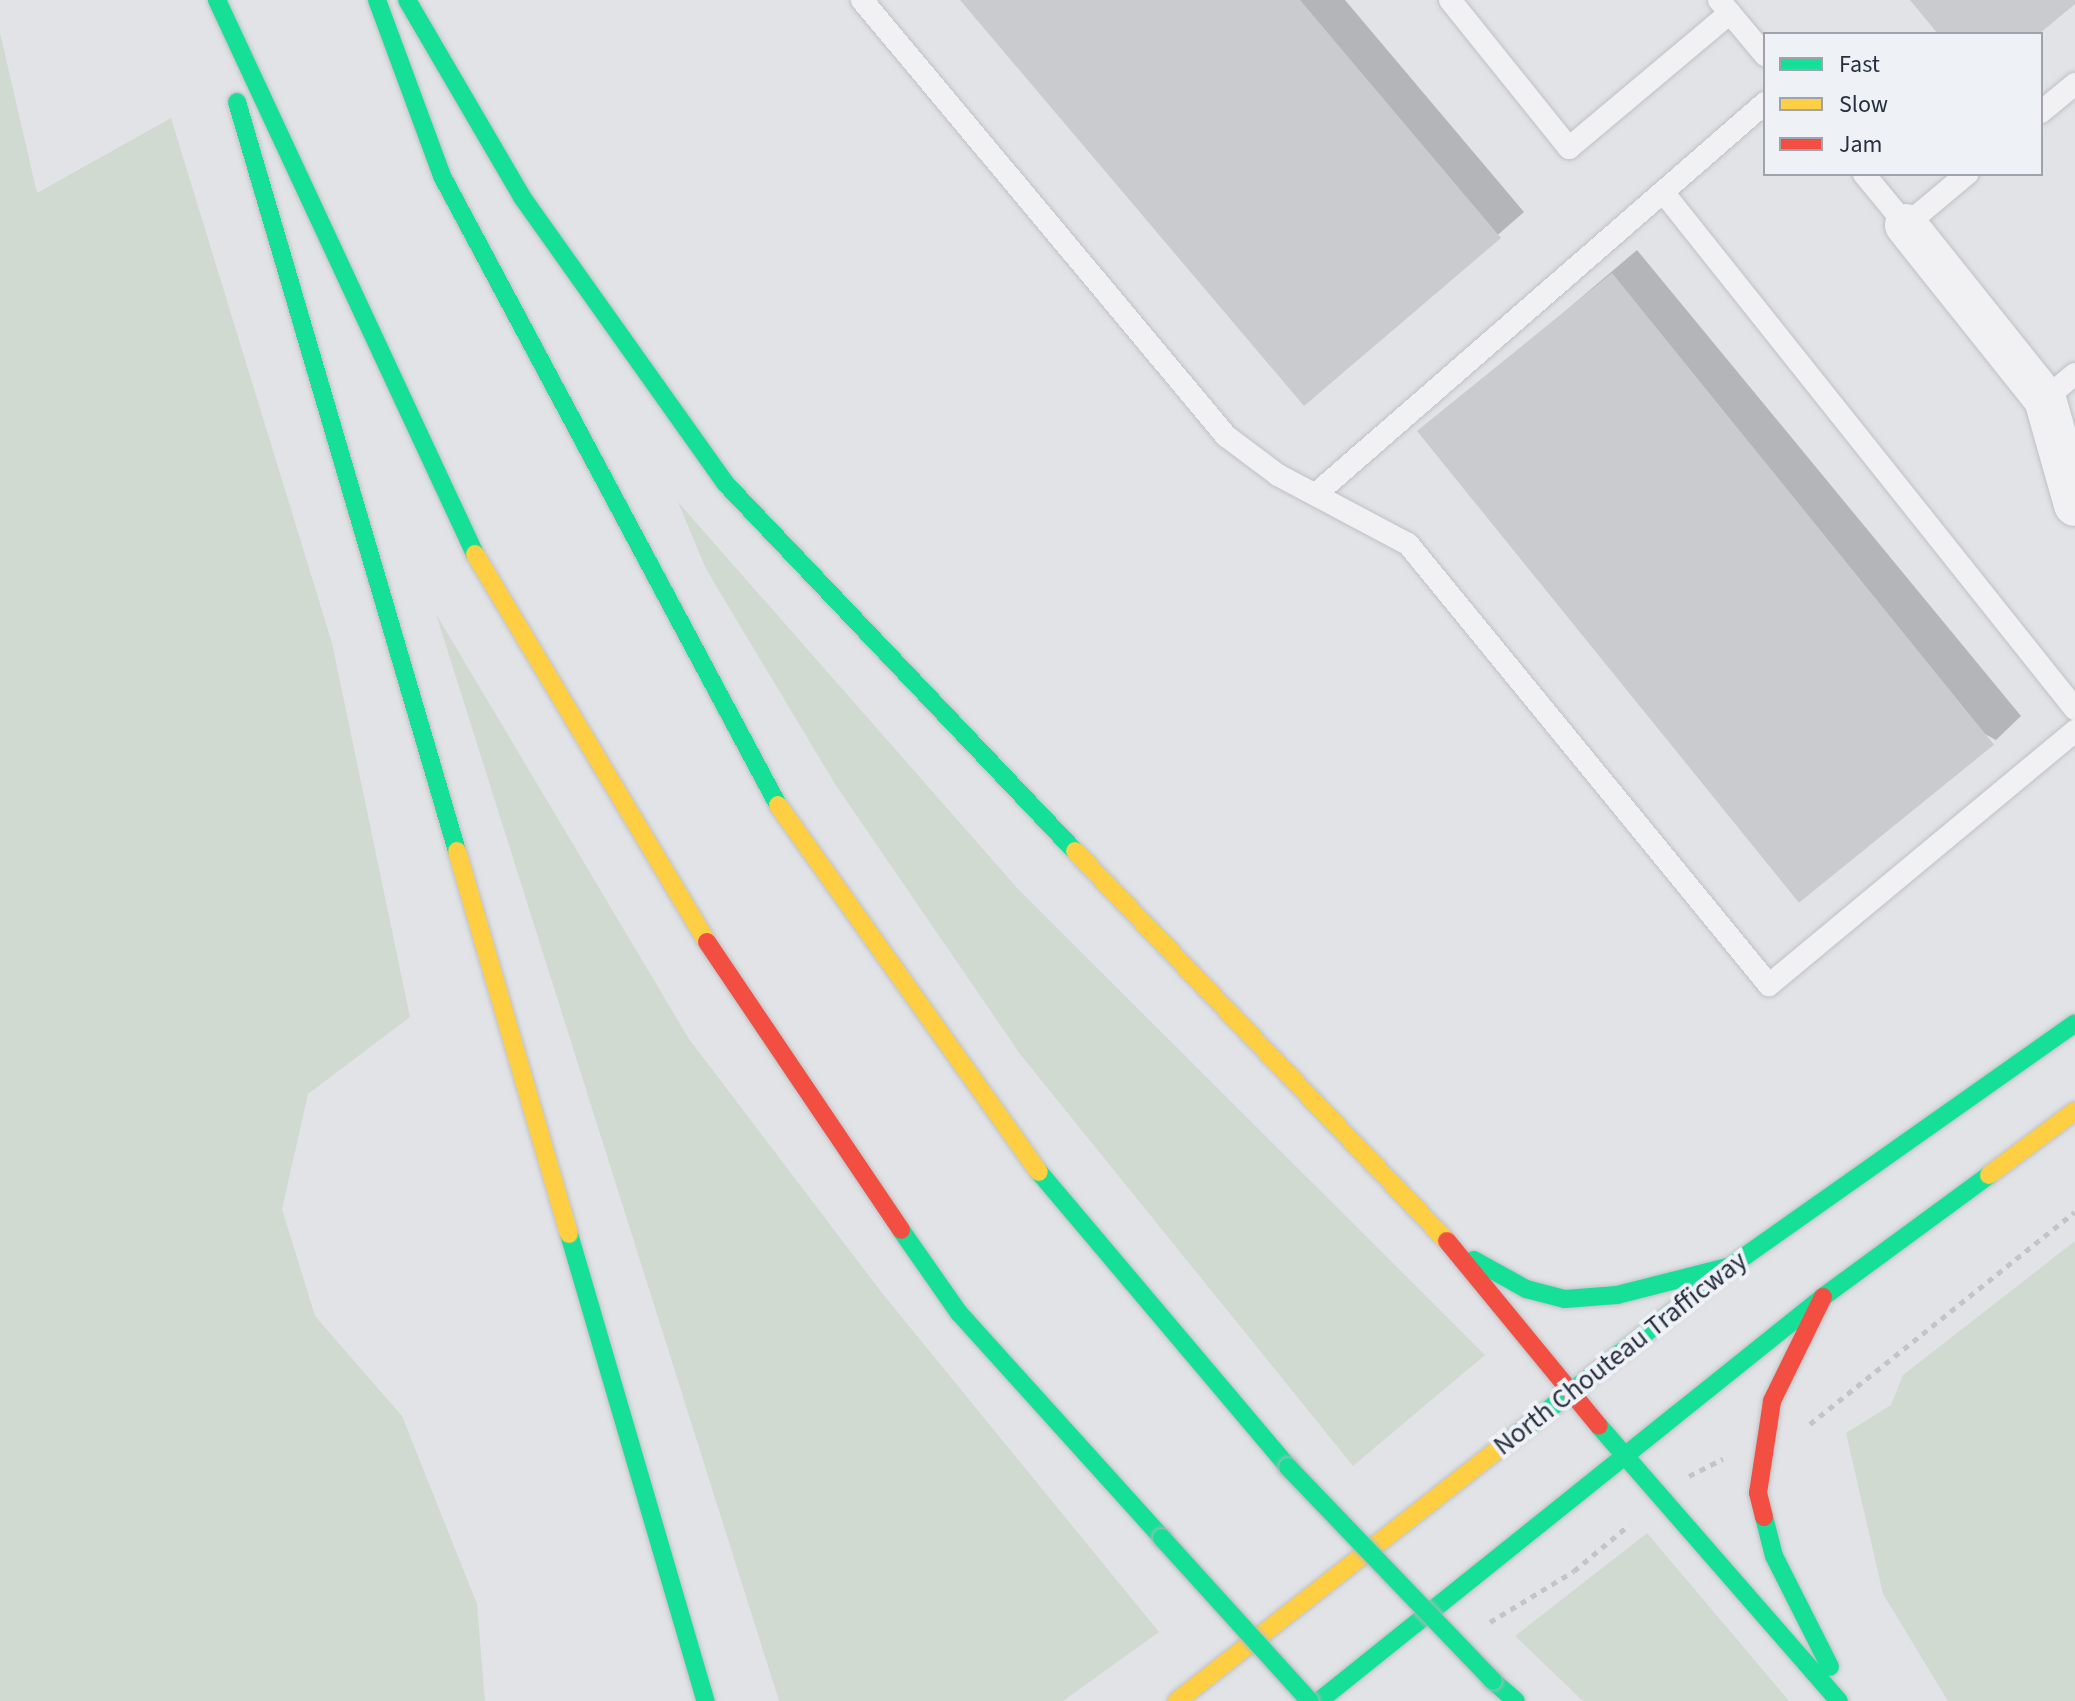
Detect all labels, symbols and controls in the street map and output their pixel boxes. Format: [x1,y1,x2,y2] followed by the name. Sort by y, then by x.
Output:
[1763,32,2043,176] legend
[1839,47,1880,82] text: Fast
[1839,87,1888,122] text: Slow
[1839,127,1883,162] text: Jam
[1487,1244,1753,1462] street label: North Chouteau Trafficway

